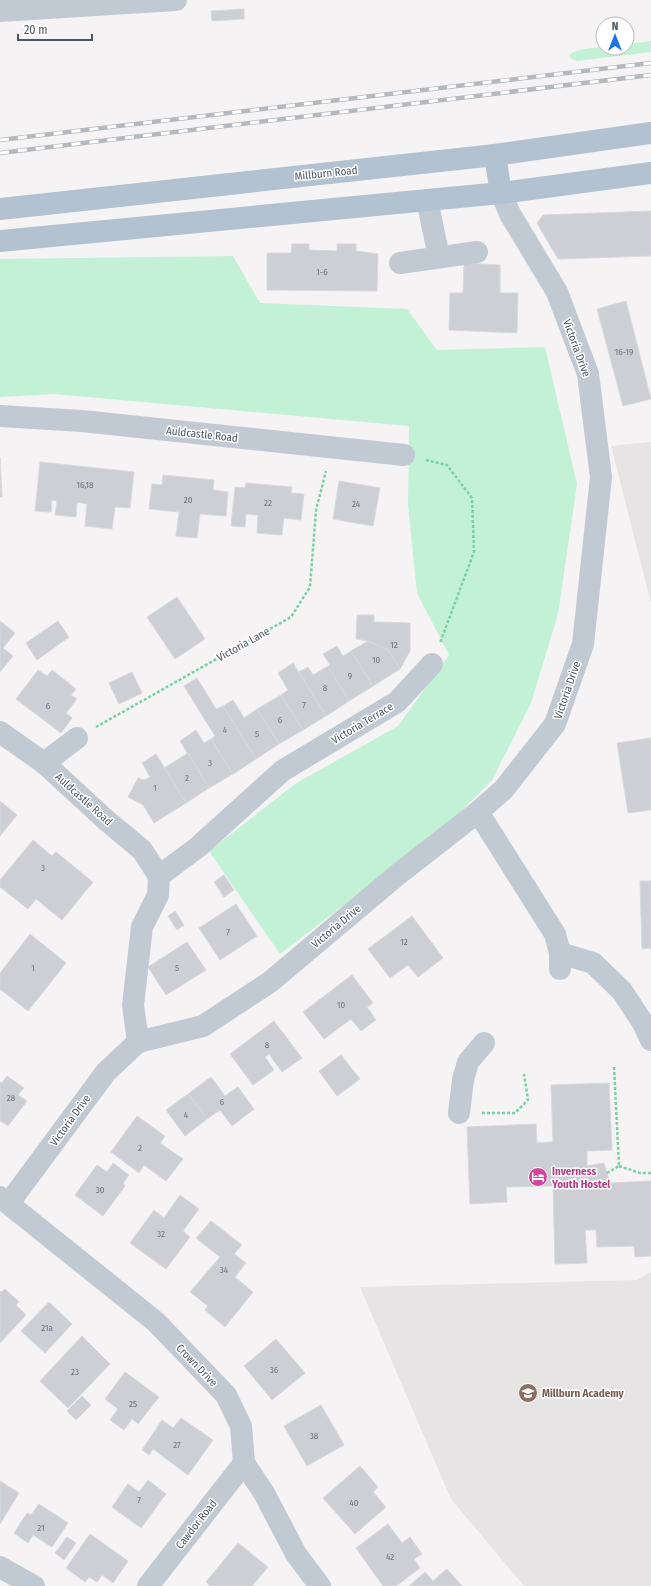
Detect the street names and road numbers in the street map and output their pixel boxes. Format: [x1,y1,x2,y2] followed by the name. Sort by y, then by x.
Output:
[294,164,358,183] street label: Millburn Road
[560,318,593,379] street label: Victoria Drive
[165,424,238,445] street label: Auldcastle Road
[215,625,272,664] street label: Victoria Lane
[552,660,583,721] street label: Victoria Drive
[329,700,395,747] street label: Victoria Terrace
[53,770,115,828] street label: Auldcastle Road
[309,902,364,951] street label: Victoria Drive
[47,1092,93,1148] street label: Victoria Drive
[173,1342,220,1389] street label: Crown Drive
[173,1497,220,1552] street label: Cawdor Road

